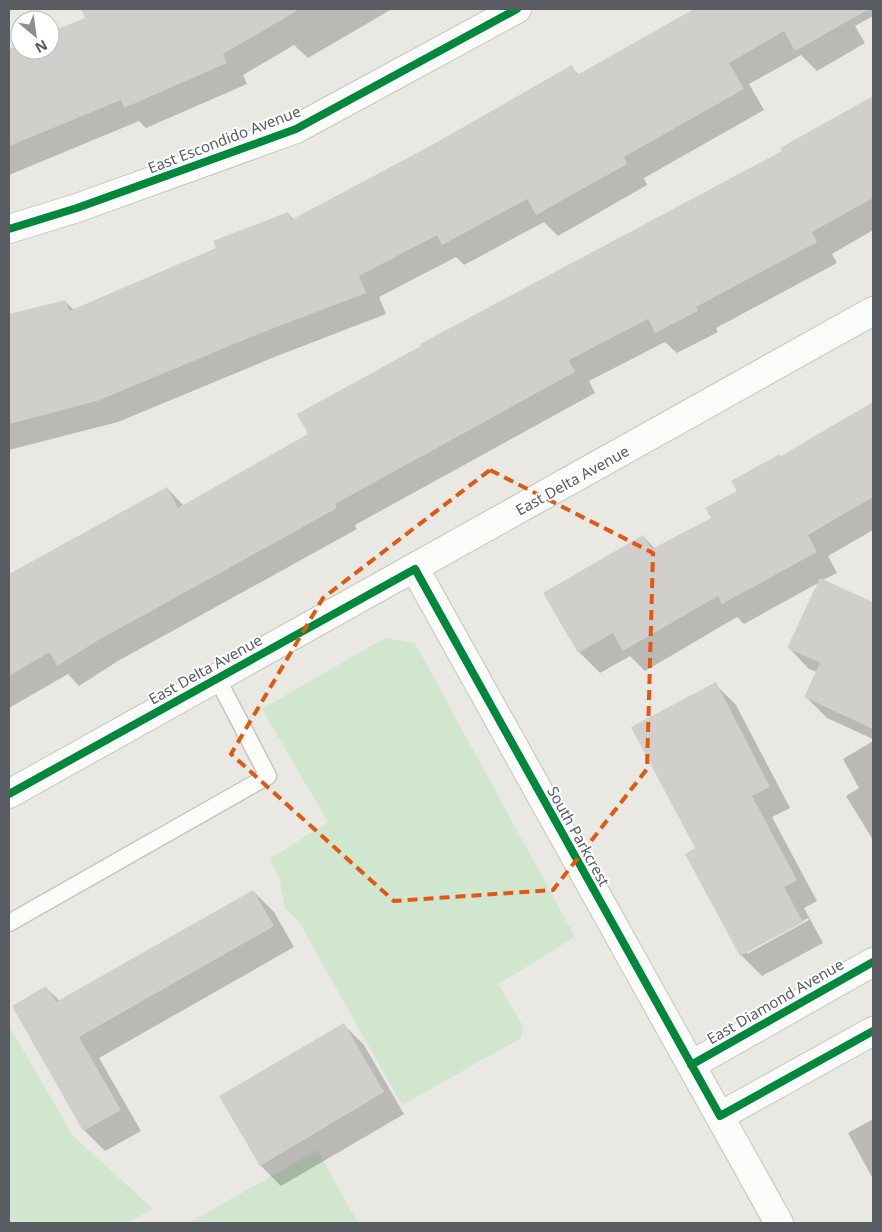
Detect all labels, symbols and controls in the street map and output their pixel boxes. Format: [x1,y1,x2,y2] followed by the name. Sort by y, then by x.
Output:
[10,10,60,60] north arrow
[32,36,51,58] text: N
[145,101,303,177] street label: East Escondido Avenue
[512,440,632,520] street label: East Delta Avenue
[145,629,265,709] street label: East Delta Avenue
[543,783,615,890] street label: South Parkcrest
[703,954,847,1048] street label: East Diamond Avenue

